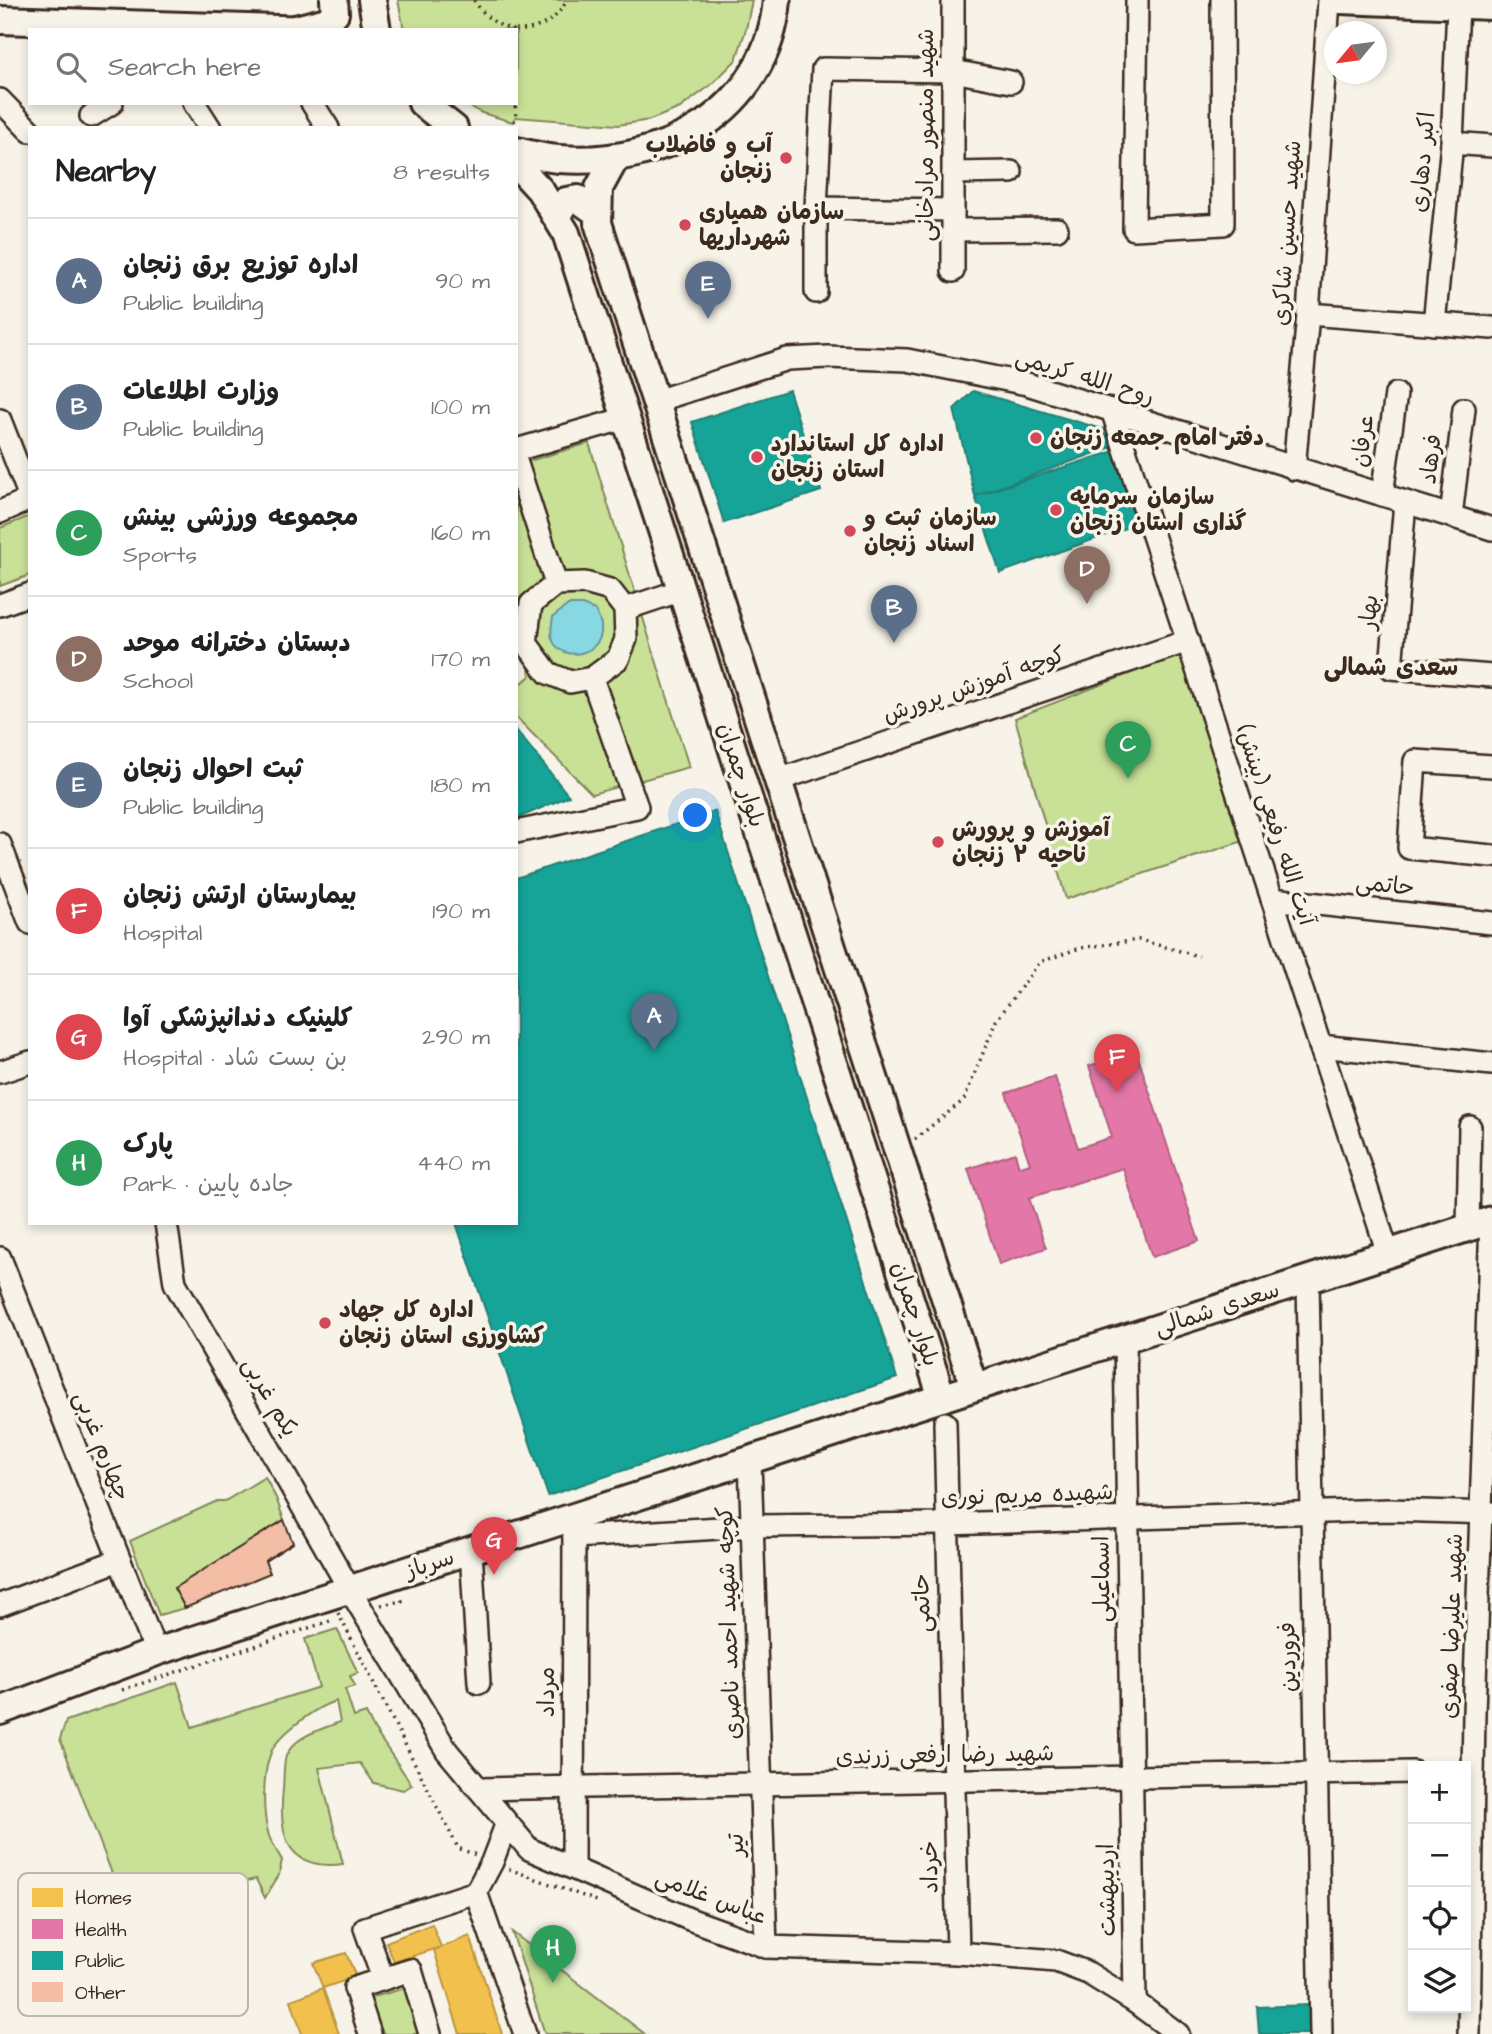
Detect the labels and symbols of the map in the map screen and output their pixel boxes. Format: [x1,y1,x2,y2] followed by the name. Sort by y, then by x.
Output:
[1324,21,1387,84] north arrow
[910,28,942,242] street label: شهید منصور مرادخانی
[1403,110,1443,214] street label: اکبر دهاری
[646,129,774,187] place label: آب و فاضلاب زنجان
[1265,139,1309,327] street label: شهید حسین شاکری
[778,150,794,166] marker: آب و فاضلاب زنجان
[699,196,844,254] place label: سازمان همیاری شهرداریها
[677,217,693,233] marker: سازمان همیاری شهرداریها
[685,261,731,319] pin: E
[1012,341,1158,413] street label: روح الله کریمی
[1343,413,1383,469] street label: عرفان
[1050,422,1264,455] place label: دفتر امام جمعه زنجان
[771,428,944,486] place label: اداره کل استاندارد استان زنجان
[1028,430,1044,446] marker: دفتر امام جمعه زنجان
[1412,432,1450,486] street label: فرهاد
[749,449,765,465] marker: اداره کل استاندارد استان زنجان
[1070,481,1247,539] place label: سازمان سرمایه گذاری استان زنجان
[862,502,997,560] place label: سازمان ثبت و اسناد زنجان
[1048,502,1064,518] marker: سازمان سرمایه گذاری استان زنجان
[842,523,858,539] marker: سازمان ثبت و اسناد زنجان
[1064,546,1110,604] pin: D
[871,585,917,643] pin: B
[1351,593,1386,633] street label: بهار
[879,639,1070,731] street label: کوچه آموزش پرورش
[1324,651,1458,685] district label: سعدی شمالی
[709,719,773,831] street label: بلوار چمران
[1105,721,1151,779] pin: C
[1227,721,1323,931] street label: آیت الله رفیعی (بینش)
[678,798,712,832] your location
[952,813,1111,871] place label: آموزش و پرورش ناحیه ۲ زنجان
[930,834,946,850] marker: آموزش و پرورش ناحیه ۲ زنجان
[1354,866,1416,904] street label: حاتمی
[631,993,677,1051] pin: A
[1094,1034,1140,1092] pin: F
[883,1258,947,1370] street label: بلوار چمران
[1150,1274,1284,1344] street label: سعدی شمالی
[339,1294,545,1352] place label: اداره کل جهاد کشاورزی استان زنجان
[317,1315,333,1331] marker: اداره کل جهاد کشاورزی استان زنجان
[234,1351,306,1443] street label: یکم غربی
[65,1387,138,1506] street label: چهارم غربی
[940,1476,1114,1515] street label: شهیده مریم نوری
[709,1506,749,1740] street label: کوچه شهید احمد ناصری
[471,1517,517,1575] pin: G
[1433,1533,1471,1719] street label: شهید علیرضا صفری
[1085,1535,1119,1623] street label: اسماعیلی
[400,1541,459,1588] street label: سرباز
[905,1573,939,1633] street label: حاتمی
[1271,1621,1305,1693] street label: فروردین
[531,1667,563,1717] street label: مرداد
[835,1737,1055,1773] street label: شهید رضا ارفعی زرندی
[720,1833,752,1859] street label: تیر
[914,1840,946,1894] street label: خرداد
[1090,1843,1124,1937] street label: اردیبهشت
[651,1861,771,1933] street label: عباس غلامی
[18,1873,248,2016] legend
[75,1885,132,1912] text: Homes
[75,1917,127,1944] text: Health
[530,1925,576,1983] pin: H
[75,1948,125,1975] text: Public
[75,1980,126,2007] text: Other

